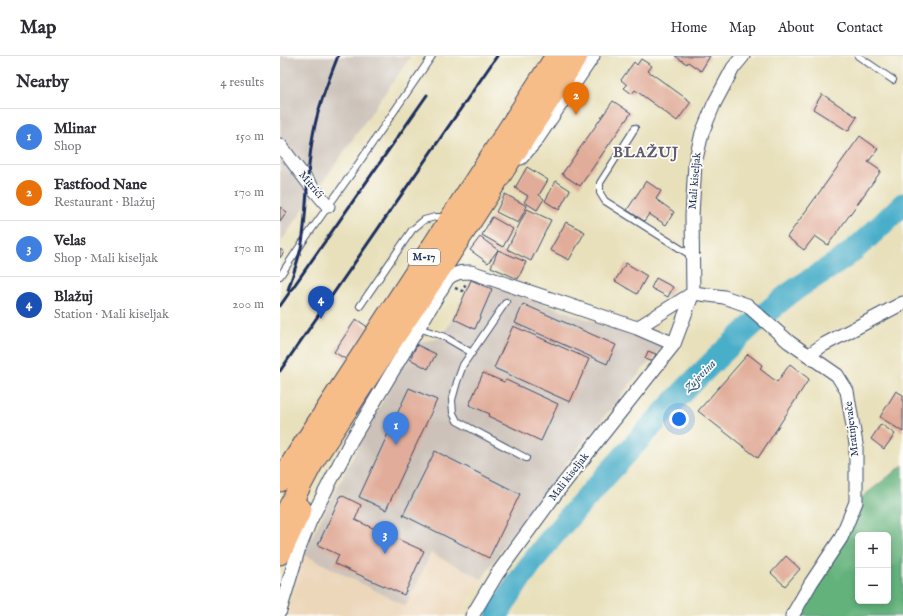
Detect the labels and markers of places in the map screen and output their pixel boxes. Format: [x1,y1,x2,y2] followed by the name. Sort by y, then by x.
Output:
[563,82,589,115] pin: 2
[308,286,334,319] pin: 4
[383,412,409,445] pin: 1
[372,521,398,554] pin: 3

